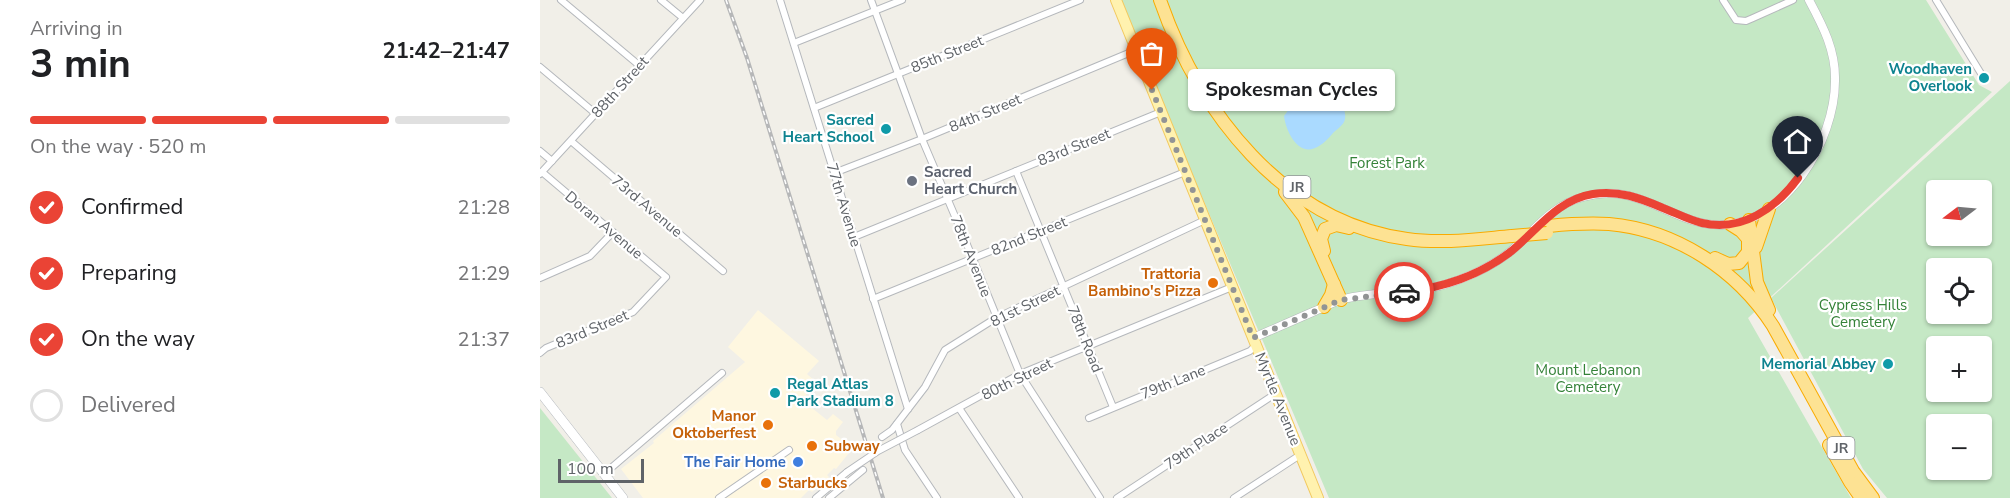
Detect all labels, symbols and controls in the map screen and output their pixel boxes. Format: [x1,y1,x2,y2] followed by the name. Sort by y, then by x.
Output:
[30,15,123,42] text: Arriving in
[1126,28,1177,90] pin
[908,30,987,78] street label: 85th Street
[382,36,510,66] text: 21:42–21:47
[1135,37,1168,70] icon: bag
[30,38,131,91] text: 3 min
[587,51,654,122] street label: 88th Street
[1888,59,1973,96] place label: Woodhaven Overlook
[1188,69,1395,111] callout: Spokesman Cycles
[1977,71,1991,85] marker: Woodhaven Overlook
[1205,76,1378,103] text: Spokesman Cycles
[946,89,1025,137] street label: 84th Street
[783,110,874,147] place label: Sacred Heart School
[1772,116,1823,178] pin
[879,122,893,136] marker: Sacred Heart School
[1035,123,1114,171] street label: 83rd Street
[1781,125,1814,158] icon: home
[30,133,206,160] text: On the way · 520 m
[1349,153,1425,173] park label: Forest Park
[822,161,866,249] street label: 77th Avenue
[924,162,1017,199] place label: Sacred Heart Church
[607,170,687,242] street label: 73rd Avenue
[905,174,919,188] marker: Sacred Heart Church
[1284,176,1311,198] road number: JR
[1926,180,1992,246] north arrow
[1926,180,1992,480] map controls
[561,186,647,264] street label: Doran Avenue
[30,191,63,224] icon: check
[81,192,183,222] text: Confirmed
[457,194,510,221] text: 21:28
[988,211,1071,260] street label: 82nd Street
[945,212,997,300] street label: 78th Avenue
[30,257,63,290] icon: check
[81,258,177,288] text: Preparing
[1926,258,1992,324] button: locate
[457,260,510,287] text: 21:29
[1374,262,1434,322] courier
[1088,264,1201,301] place label: Trattoria Bambino's Pizza
[1206,276,1220,290] marker: Trattoria Bambino's Pizza
[1388,276,1421,309] icon: car
[987,280,1064,331] street label: 81st Street
[1819,295,1907,332] park label: Cypress Hills Cemetery
[1063,303,1107,375] street label: 78th Road
[553,305,632,353] street label: 83rd Street
[30,323,63,356] icon: check
[81,324,195,354] text: On the way
[457,326,510,353] text: 21:37
[1926,336,1992,402] button: +
[1250,349,1306,449] street label: Myrtle Avenue
[978,353,1056,405] street label: 80th Street
[1761,354,1876,374] place label: Memorial Abbey
[1881,357,1895,371] marker: Memorial Abbey
[1138,360,1208,404] street label: 79th Lane
[1535,360,1641,397] park label: Mount Lebanon Cemetery
[787,374,894,411] place label: Regal Atlas Park Stadium 8
[768,386,782,400] marker: Regal Atlas Park Stadium 8
[81,390,176,420] text: Delivered
[672,406,756,443] place label: Manor Oktoberfest
[1926,414,1992,480] button: −
[1160,417,1232,475] street label: 79th Place
[761,418,775,432] marker: Manor Oktoberfest
[824,436,880,456] place label: Subway
[1828,437,1854,459] road number: JR
[805,439,819,453] marker: Subway
[684,452,786,472] place label: The Fair Home
[791,455,805,469] marker: The Fair Home
[558,456,644,484] scale bar
[567,458,614,480] text: 100 m
[778,473,847,493] place label: Starbucks
[759,476,773,490] marker: Starbucks

